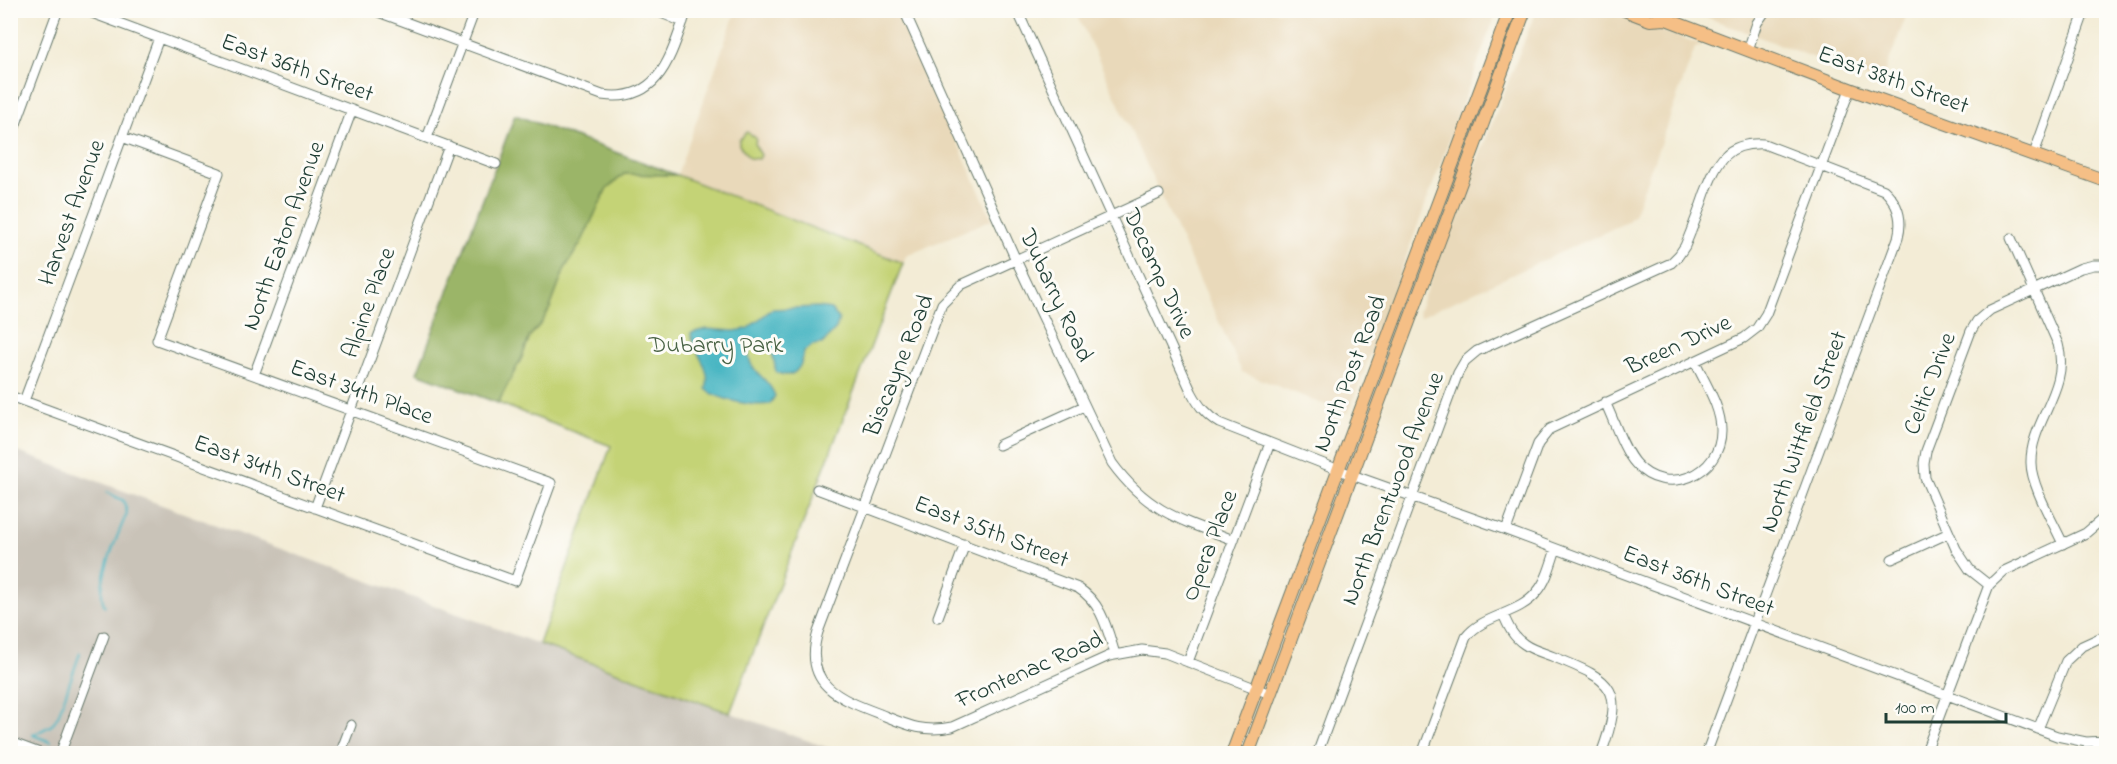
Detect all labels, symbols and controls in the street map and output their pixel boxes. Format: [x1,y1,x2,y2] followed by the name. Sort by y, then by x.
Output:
[216,25,378,113] street label: East 36th Street
[1812,37,1974,125] street label: East 38th Street
[30,135,116,291] street label: Harvest Avenue
[234,136,336,336] street label: North Eaton Avenue
[1112,202,1203,345] street label: Decamp Drive
[1008,223,1101,369] street label: Dubarry Road
[334,242,406,363] street label: Alpine Place
[855,289,946,444] street label: Biscayne Road
[1305,290,1397,457] street label: North Post Road
[1619,306,1738,386] street label: Breen Drive
[1752,326,1858,538] street label: North Wittfield Street
[1895,328,1967,440] street label: Celtic Drive
[648,329,784,365] park label: Dubarry Park
[285,351,438,435] street label: East 34th Place
[1333,367,1455,611] street label: North Brentwood Avenue
[188,426,350,514] street label: East 34th Street
[1174,485,1248,607] street label: Opera Place
[908,487,1074,579] street label: East 35th Street
[1617,537,1779,627] street label: East 36th Street
[950,623,1110,719] street label: Frontenac Road
[1886,686,2006,724] scale bar
[1895,696,1935,722] text: 100 m

